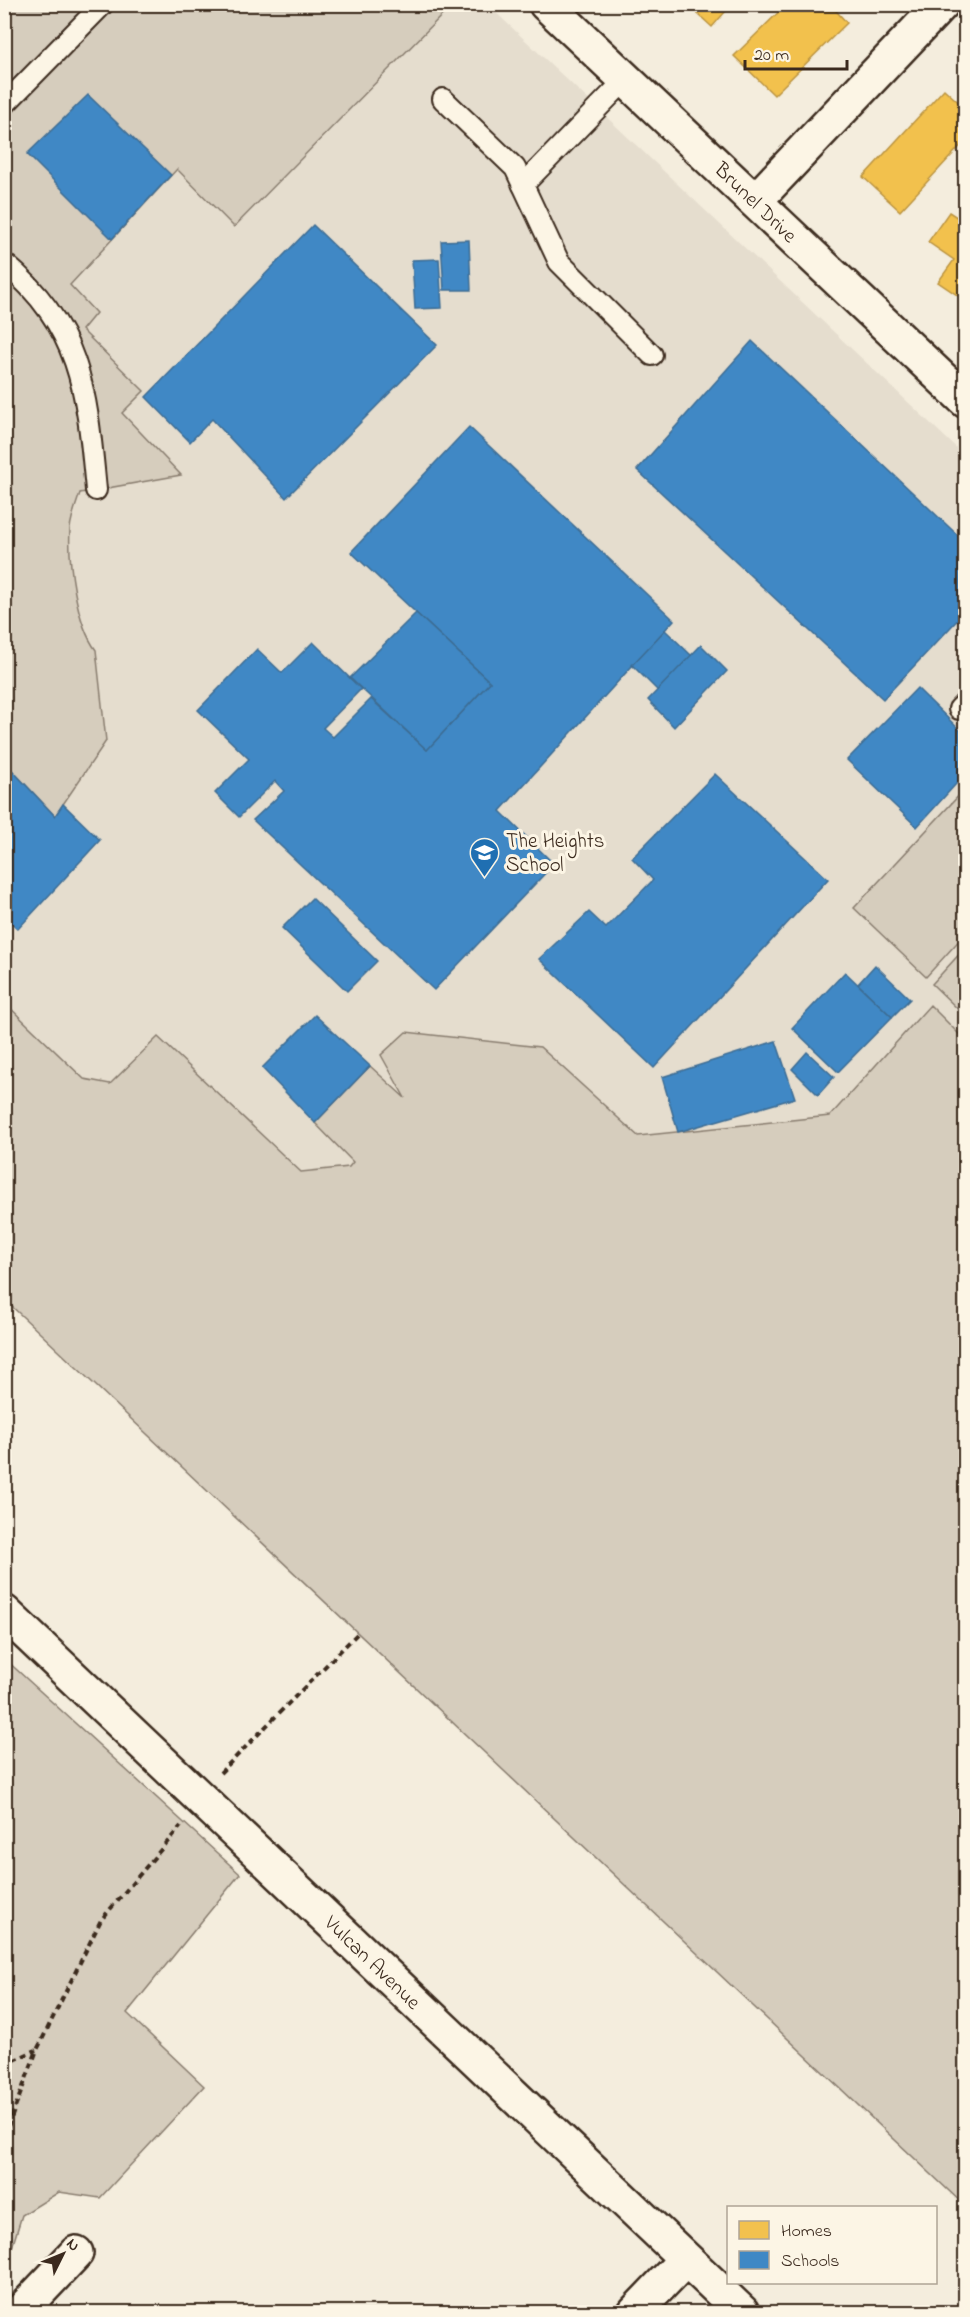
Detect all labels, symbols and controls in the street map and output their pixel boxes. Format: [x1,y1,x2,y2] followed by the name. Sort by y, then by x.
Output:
[745,33,847,71] scale bar
[754,43,789,69] text: 20 m
[706,155,803,251] street label: Brunel Drive
[506,827,604,881] place label: The Heights School
[469,836,501,878] school or university icon: The Heights School
[316,1909,427,2018] street label: Vulcan Avenue
[727,2206,937,2284] legend
[781,2219,832,2245] text: Homes
[33,2224,93,2284] north arrow
[60,2233,85,2257] text: N
[781,2249,839,2275] text: Schools

